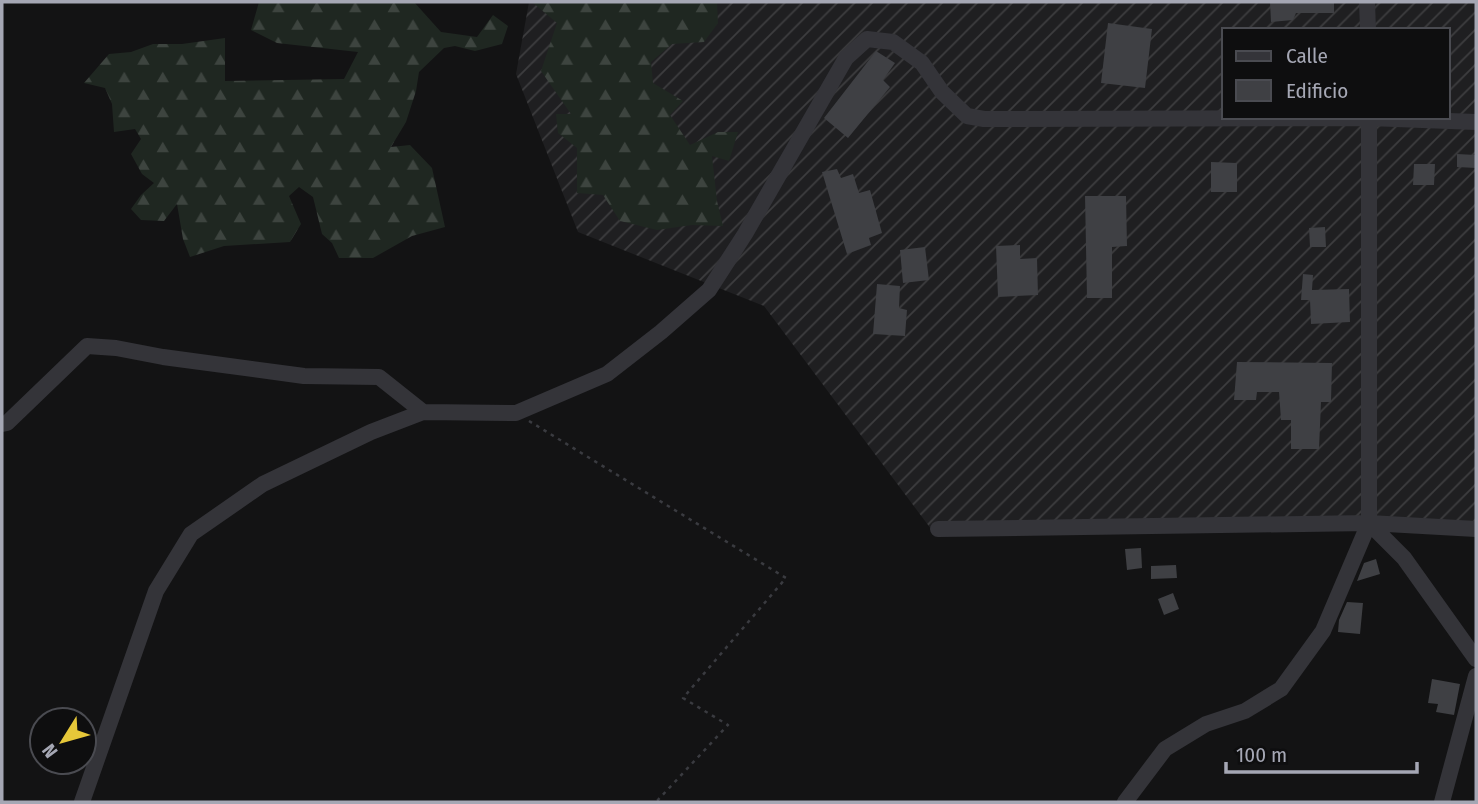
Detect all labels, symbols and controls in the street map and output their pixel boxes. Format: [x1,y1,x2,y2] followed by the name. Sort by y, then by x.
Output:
[1222,28,1450,119] legend
[1286,43,1328,69] text: Calle
[1286,78,1348,104] text: Edificio
[28,706,98,776] north arrow
[1226,730,1417,774] scale bar
[37,739,62,762] text: N
[1236,742,1287,768] text: 100 m

